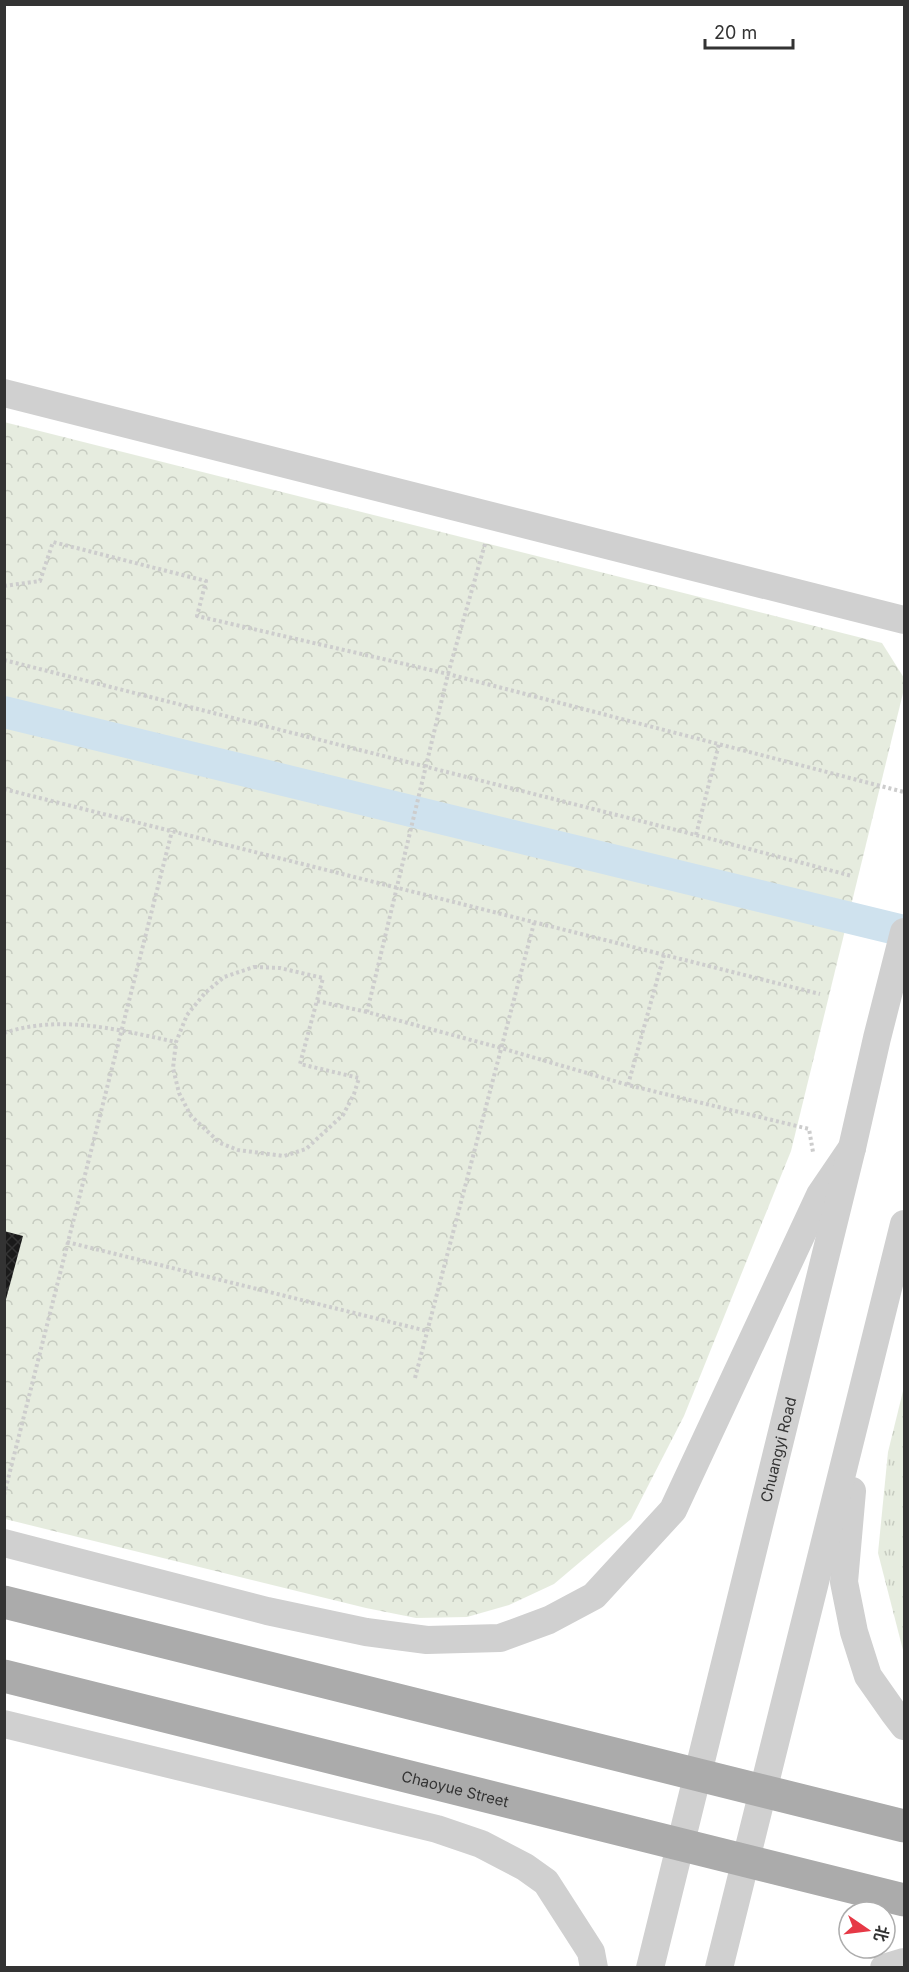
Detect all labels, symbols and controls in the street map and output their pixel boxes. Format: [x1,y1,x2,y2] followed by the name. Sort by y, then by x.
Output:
[705,12,794,50] scale bar
[714,22,757,43] text: 20 m
[756,1395,800,1504] street label: Chuangyi Road
[400,1766,511,1811] street label: Chaoyue Street
[837,1900,897,1960] north arrow
[870,1923,893,1944] text: 北

